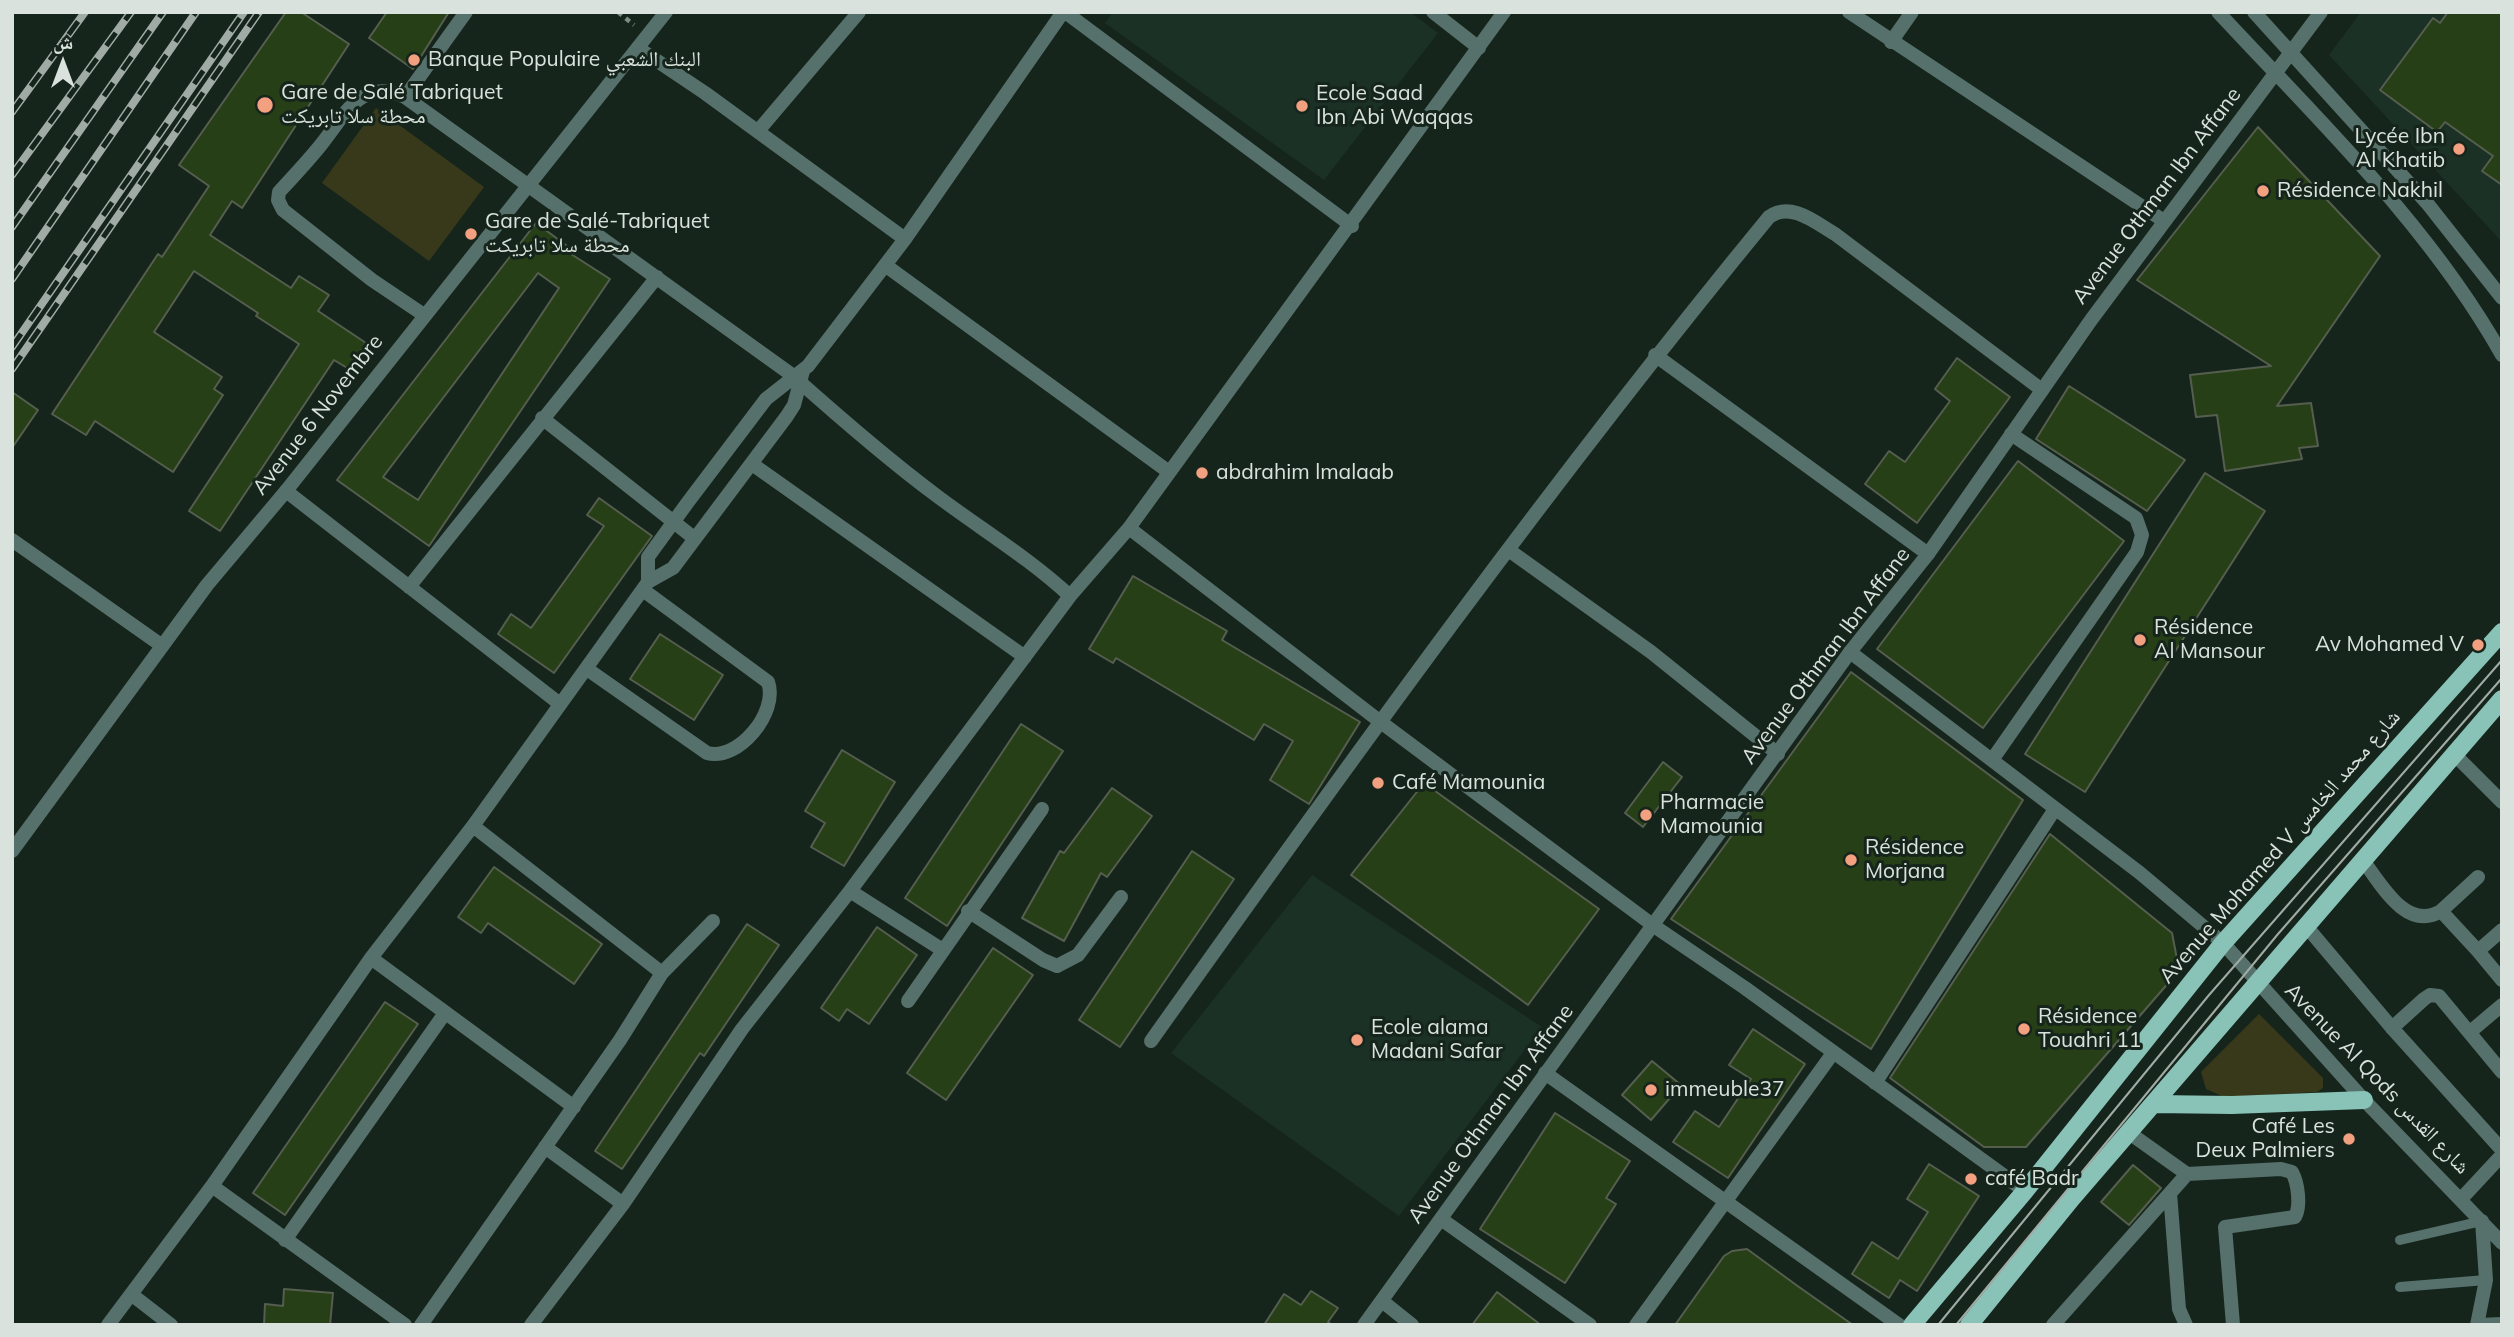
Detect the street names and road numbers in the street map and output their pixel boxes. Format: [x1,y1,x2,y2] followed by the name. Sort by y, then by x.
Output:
[2067,83,2247,309] street label: Avenue Othman Ibn Affane
[248,330,388,500] street label: Avenue 6 Novembre
[1736,543,1916,769] street label: Avenue Othman Ibn Affane
[2154,705,2406,989] street label: Avenue Mohamed V شارع محمد الخامس
[2279,978,2475,1180] street label: Avenue Al Qods شارع القدس
[1403,1000,1579,1228] street label: Avenue Othman Ibn Affane

